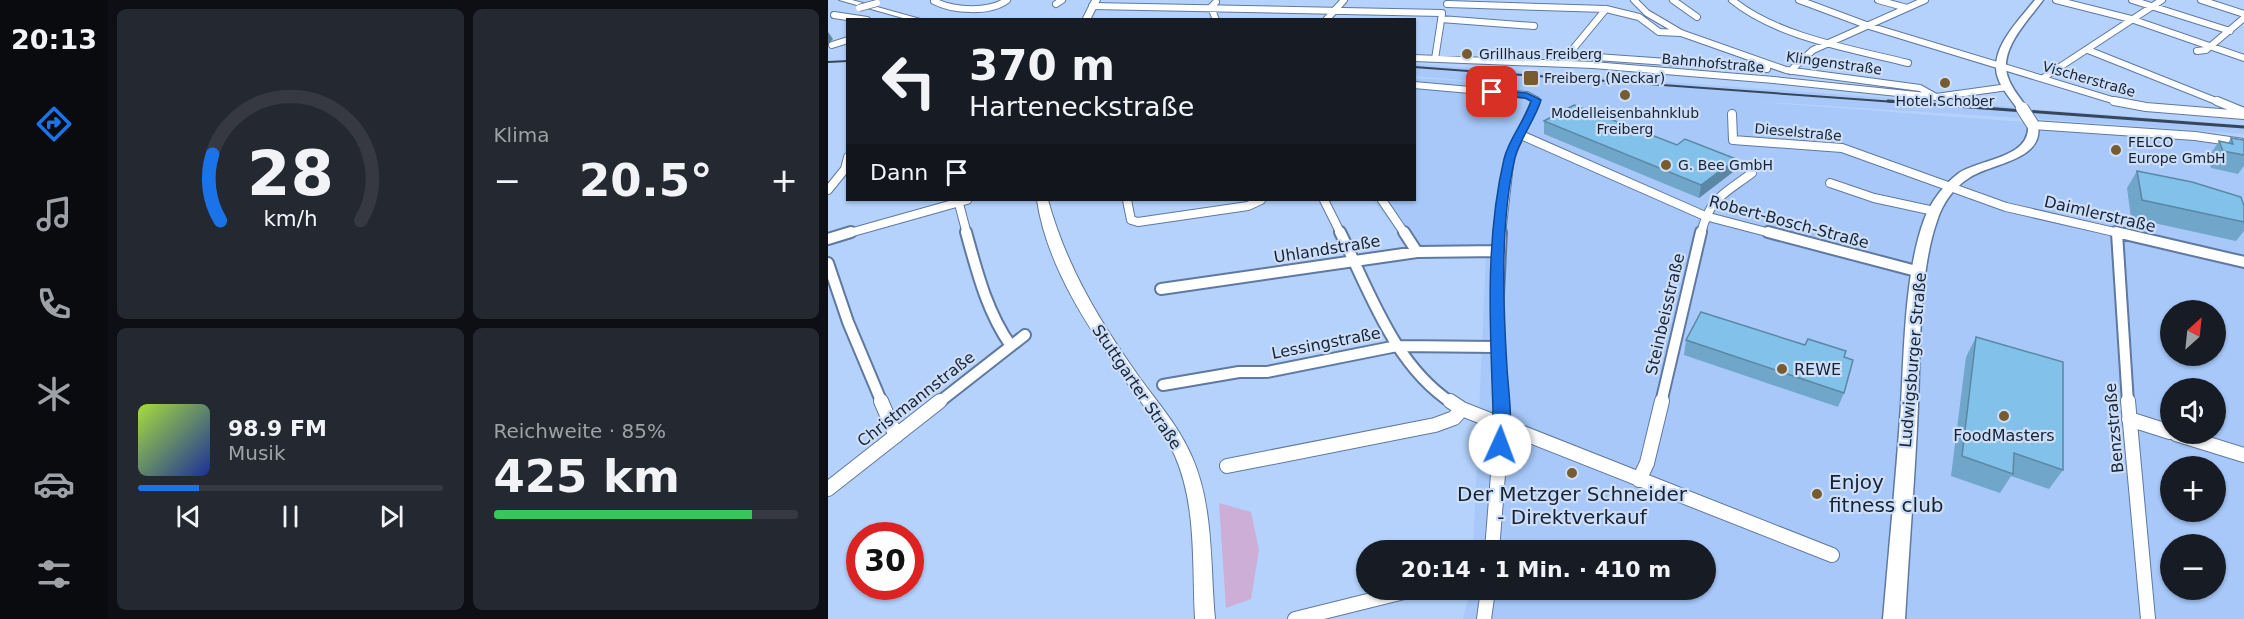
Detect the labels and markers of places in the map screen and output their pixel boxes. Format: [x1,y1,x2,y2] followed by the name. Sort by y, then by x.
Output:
[1479,46,1602,62] place label: Grillhaus Freiberg
[1460,47,1474,61] marker: Grillhaus Freiberg
[1466,66,1517,117] pin
[1522,69,1540,87] marker: Freiberg (Neckar)
[1544,70,1665,86] place label: Freiberg (Neckar)
[1938,76,1952,90] marker: Hotel Schober
[1618,88,1632,102] marker: Modelleisenbahnklub Freiberg
[1896,93,1995,109] place label: Hotel Schober
[1551,105,1699,137] place label: Modelleisenbahnklub Freiberg
[2128,134,2226,166] place label: FELCO Europe GmbH
[2109,143,2123,157] marker: FELCO Europe GmbH
[1678,157,1773,173] place label: G. Bee GmbH
[1659,158,1673,172] marker: G. Bee GmbH
[1794,360,1841,379] place label: REWE
[1775,362,1789,376] marker: REWE
[1997,409,2011,423] marker: FoodMasters
[1953,426,2055,445] place label: FoodMasters
[1565,466,1579,480] marker: Der Metzger Schneider - Direktverkauf
[1829,470,1944,517] place label: Enjoy fitness club
[1457,482,1688,529] place label: Der Metzger Schneider - Direktverkauf
[1810,487,1824,501] marker: Enjoy fitness club

